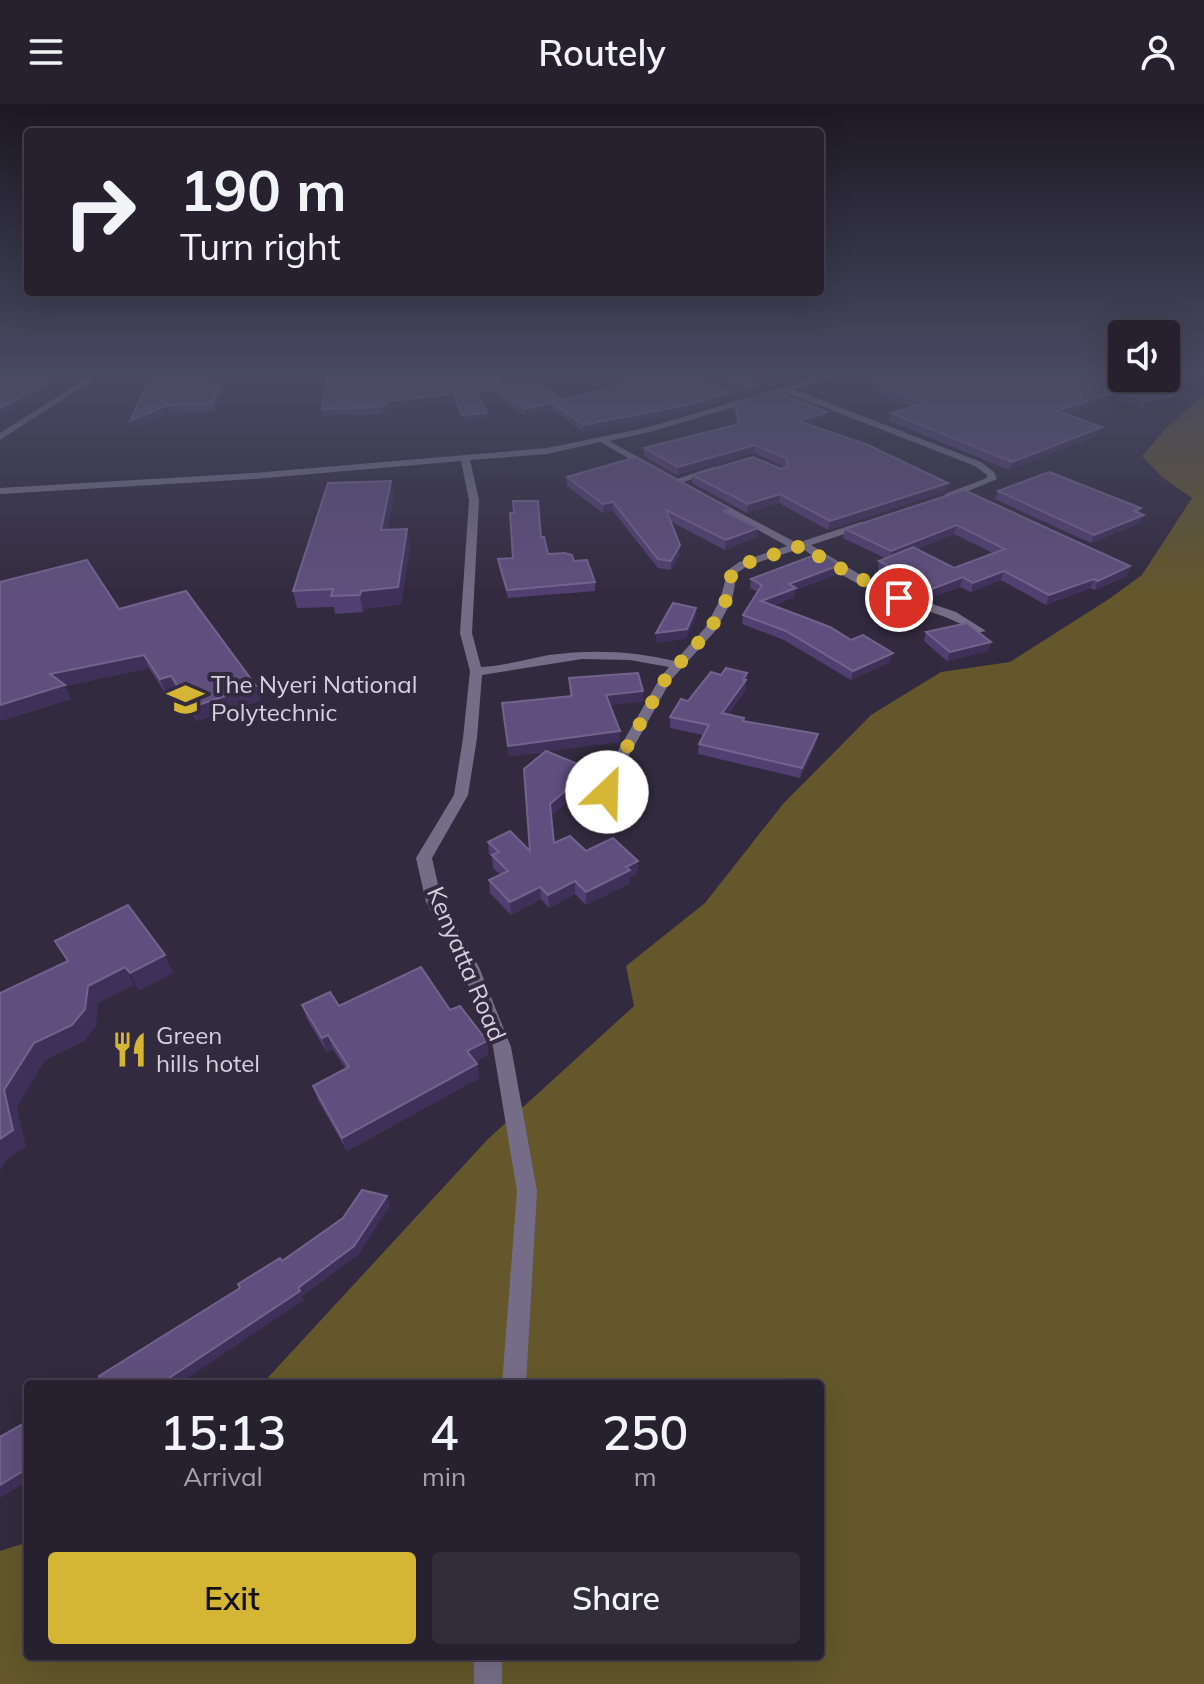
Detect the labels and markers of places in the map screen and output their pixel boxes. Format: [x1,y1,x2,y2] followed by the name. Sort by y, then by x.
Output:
[865,564,933,632] pin
[211,669,417,727] place label: The Nyeri National Polytechnic
[166,680,204,718] school or university icon: The Nyeri National Polytechnic
[156,1020,260,1078] place label: Green hills hotel
[111,1031,149,1069] restaurant icon: Green hills hotel

